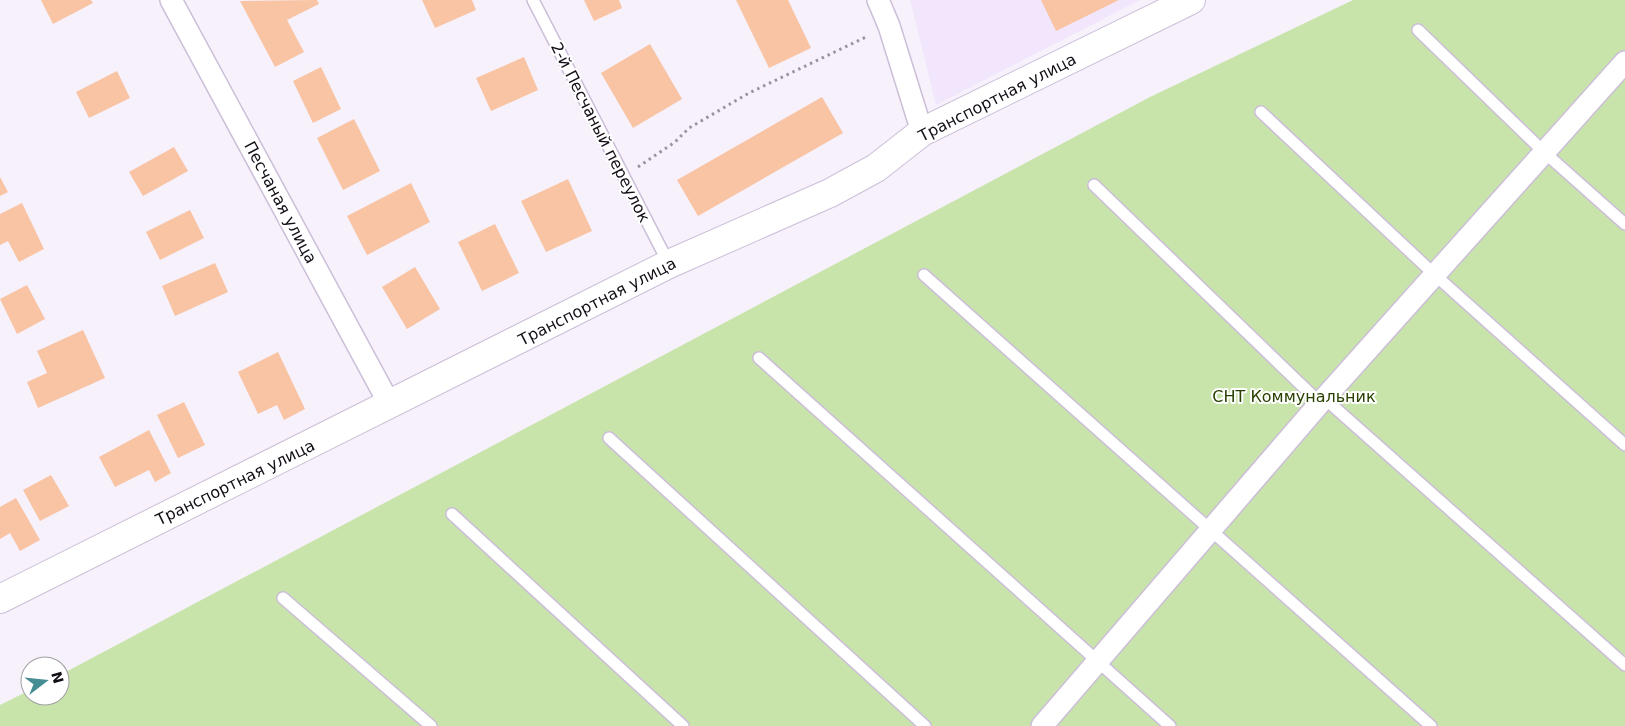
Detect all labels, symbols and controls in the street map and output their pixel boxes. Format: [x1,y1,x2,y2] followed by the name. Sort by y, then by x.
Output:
[547,39,654,226] street label: 2-й Песчаный переулок
[914,49,1079,146] street label: Транспортная улица
[240,138,321,267] street label: Песчаная улица
[514,253,679,350] street label: Транспортная улица
[1212,387,1376,406] park label: СНТ Коммунальник
[152,436,318,530] street label: Транспортная улица
[20,656,70,706] north arrow
[48,670,67,685] text: N

